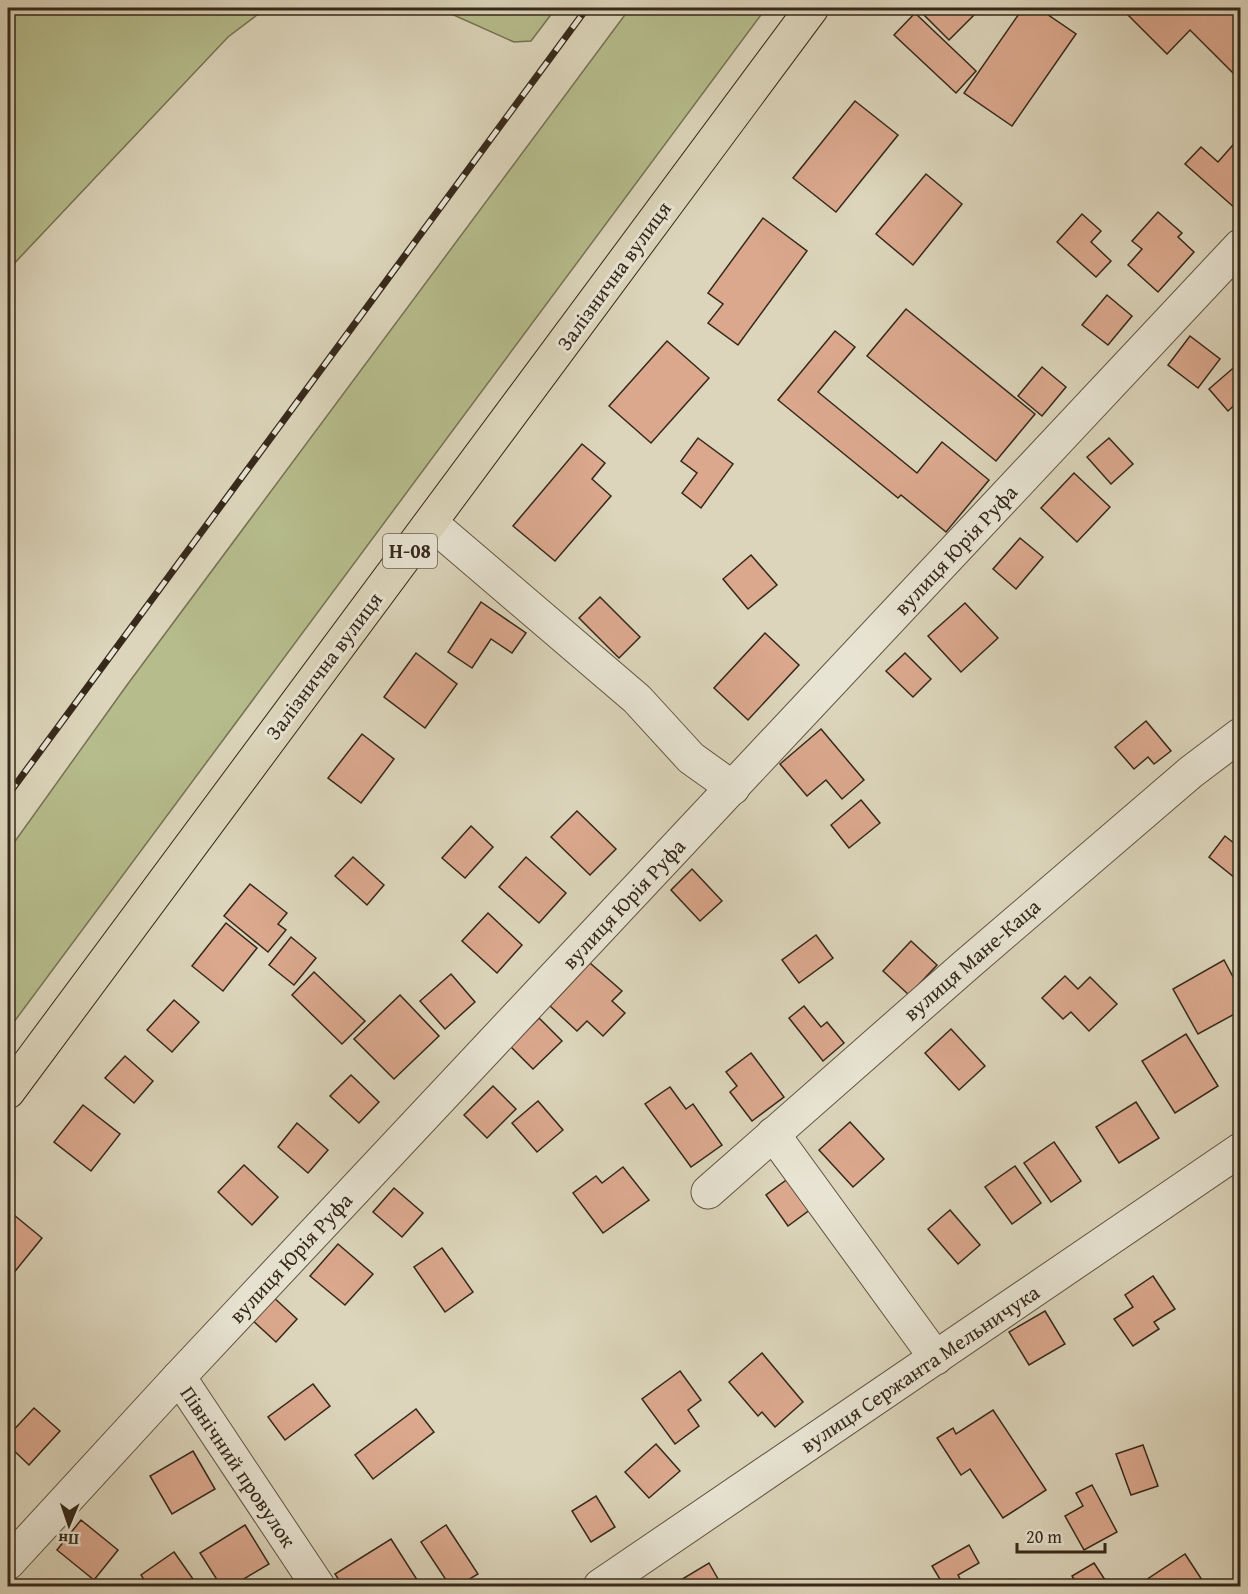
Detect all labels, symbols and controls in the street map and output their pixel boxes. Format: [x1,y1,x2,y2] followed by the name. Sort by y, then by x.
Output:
[549,194,679,357] street label: Залізнична вулиця
[887,477,1024,622] street label: вулиця Юрія Руфа
[383,534,437,568] road number: Н-08
[258,585,390,746] street label: Залізнична вулиця
[555,831,692,976] street label: вулиця Юрія Руфа
[896,891,1047,1028] street label: вулиця Мане-Каца
[222,1185,359,1330] street label: вулиця Юрія Руфа
[794,1277,1045,1460] street label: вулиця Сержанта Мельничука
[173,1380,304,1554] street label: Північний провулок
[39,1495,99,1555] north arrow
[1017,1516,1106,1554] scale bar
[1026,1523,1062,1550] text: 20 m
[58,1528,79,1552] text: Пн

